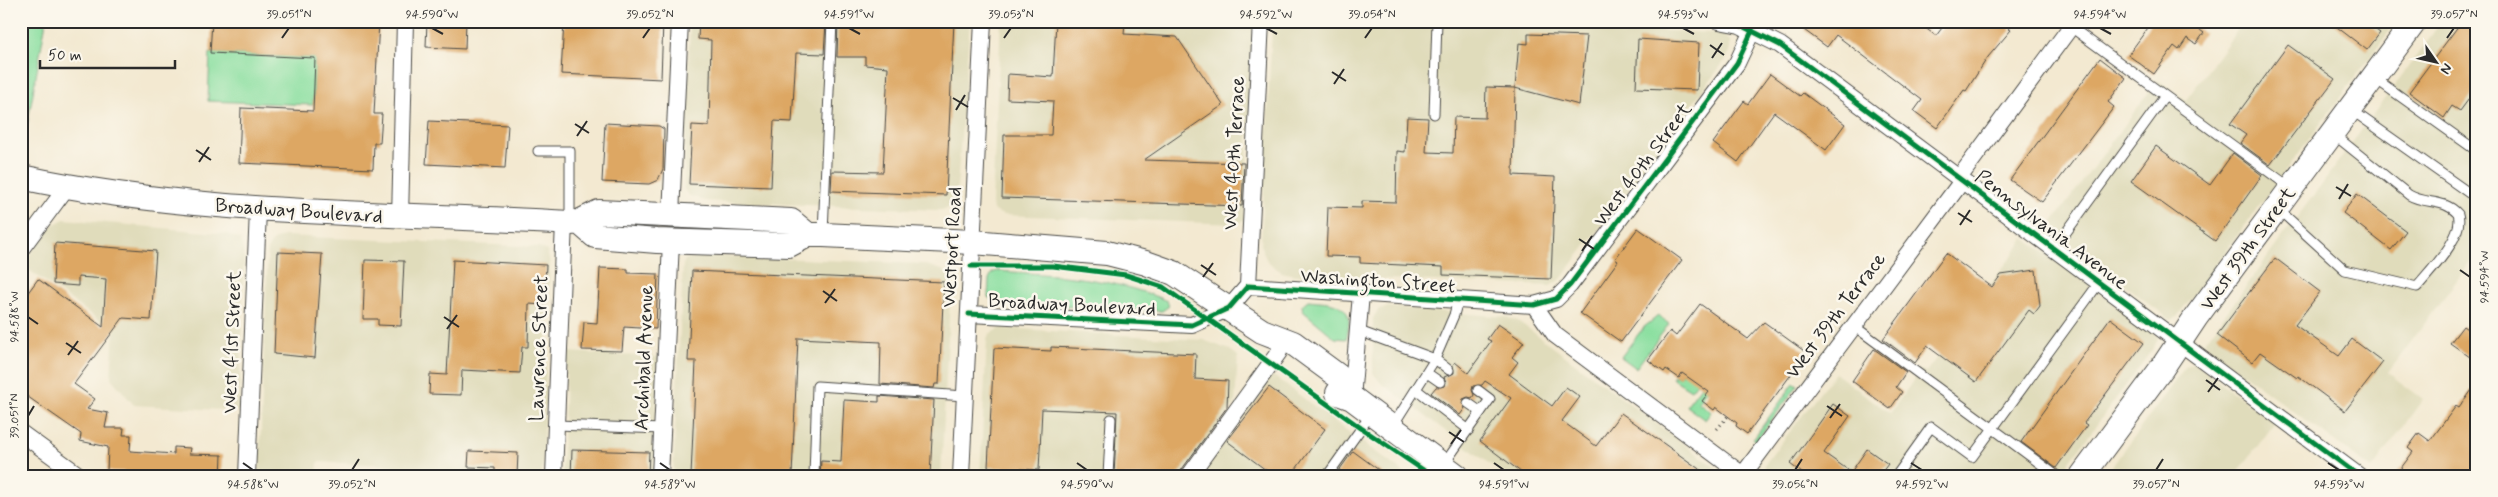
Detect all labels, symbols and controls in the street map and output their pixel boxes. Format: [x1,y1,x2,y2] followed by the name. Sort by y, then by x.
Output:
[266,7,312,23] text: 39.051°N
[406,7,458,23] text: 94.590°W
[626,7,674,23] text: 39.052°N
[824,7,874,23] text: 94.591°W
[988,7,1034,23] text: 39.053°N
[1240,7,1292,23] text: 94.592°W
[1348,7,1396,23] text: 39.054°N
[1658,7,1708,23] text: 94.593°W
[2074,7,2126,23] text: 94.594°W
[2430,7,2478,23] text: 39.057°N
[40,38,175,70] scale bar
[2410,38,2460,88] north arrow
[48,46,82,66] text: 50 m
[2436,60,2456,78] text: N
[1217,76,1252,231] street label: West 40th Terrace
[1588,97,1699,233] street label: West 40th Street
[1969,164,2133,297] street label: Pennsylvania Avenue
[2194,181,2302,316] street label: West 39th Street
[936,186,969,308] street label: Westport Road
[214,192,384,231] street label: Broadway Boulevard
[1780,247,1893,385] street label: West 39th Terrace
[2477,251,2493,303] text: 94.594°W
[1299,263,1456,302] street label: Washington Street
[217,270,248,414] street label: West 41st Street
[523,274,556,422] street label: Lawrence Street
[628,285,661,431] street label: Archibald Avenue
[987,288,1156,323] street label: Broadway Boulevard
[7,291,23,343] text: 94.588°W
[7,393,23,439] text: 39.051°N
[227,477,279,493] text: 94.588°W
[328,477,376,493] text: 39.052°N
[644,477,696,493] text: 94.589°W
[1061,477,1113,493] text: 94.590°W
[1479,477,1529,493] text: 94.591°W
[1772,477,1818,493] text: 39.056°N
[1896,477,1948,493] text: 94.592°W
[2132,477,2180,493] text: 39.057°N
[2314,477,2364,493] text: 94.593°W

